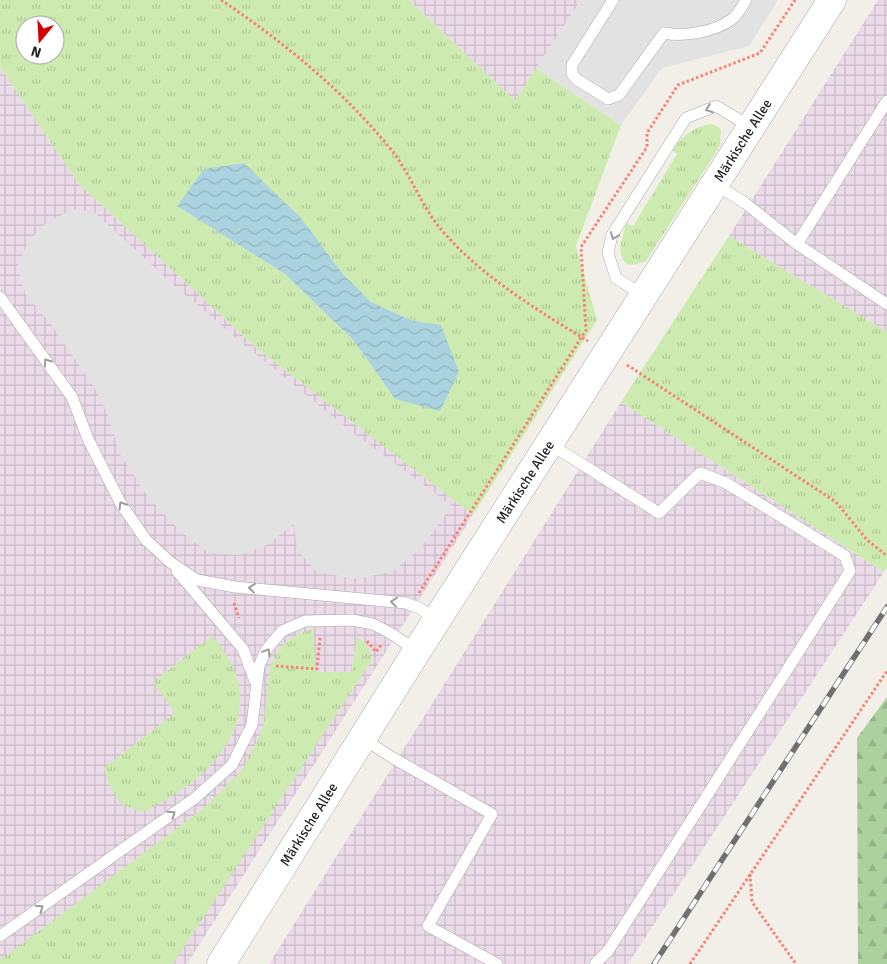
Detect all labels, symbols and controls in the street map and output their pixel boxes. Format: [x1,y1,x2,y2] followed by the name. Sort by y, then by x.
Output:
[15,15,65,65] north arrow
[29,42,43,61] text: N
[710,96,775,185] street label: Märkische Allee
[705,103,714,113] one-way arrow
[609,231,620,240] one-way arrow
[44,358,53,368] one-way arrow
[492,437,558,526] street label: Märkische Allee
[119,501,129,510] one-way arrow
[247,583,255,594] one-way arrow
[389,597,397,608] one-way arrow
[260,648,270,657] one-way arrow
[276,779,341,869] street label: Märkische Allee
[166,811,175,819] one-way arrow
[34,905,44,914] one-way arrow

